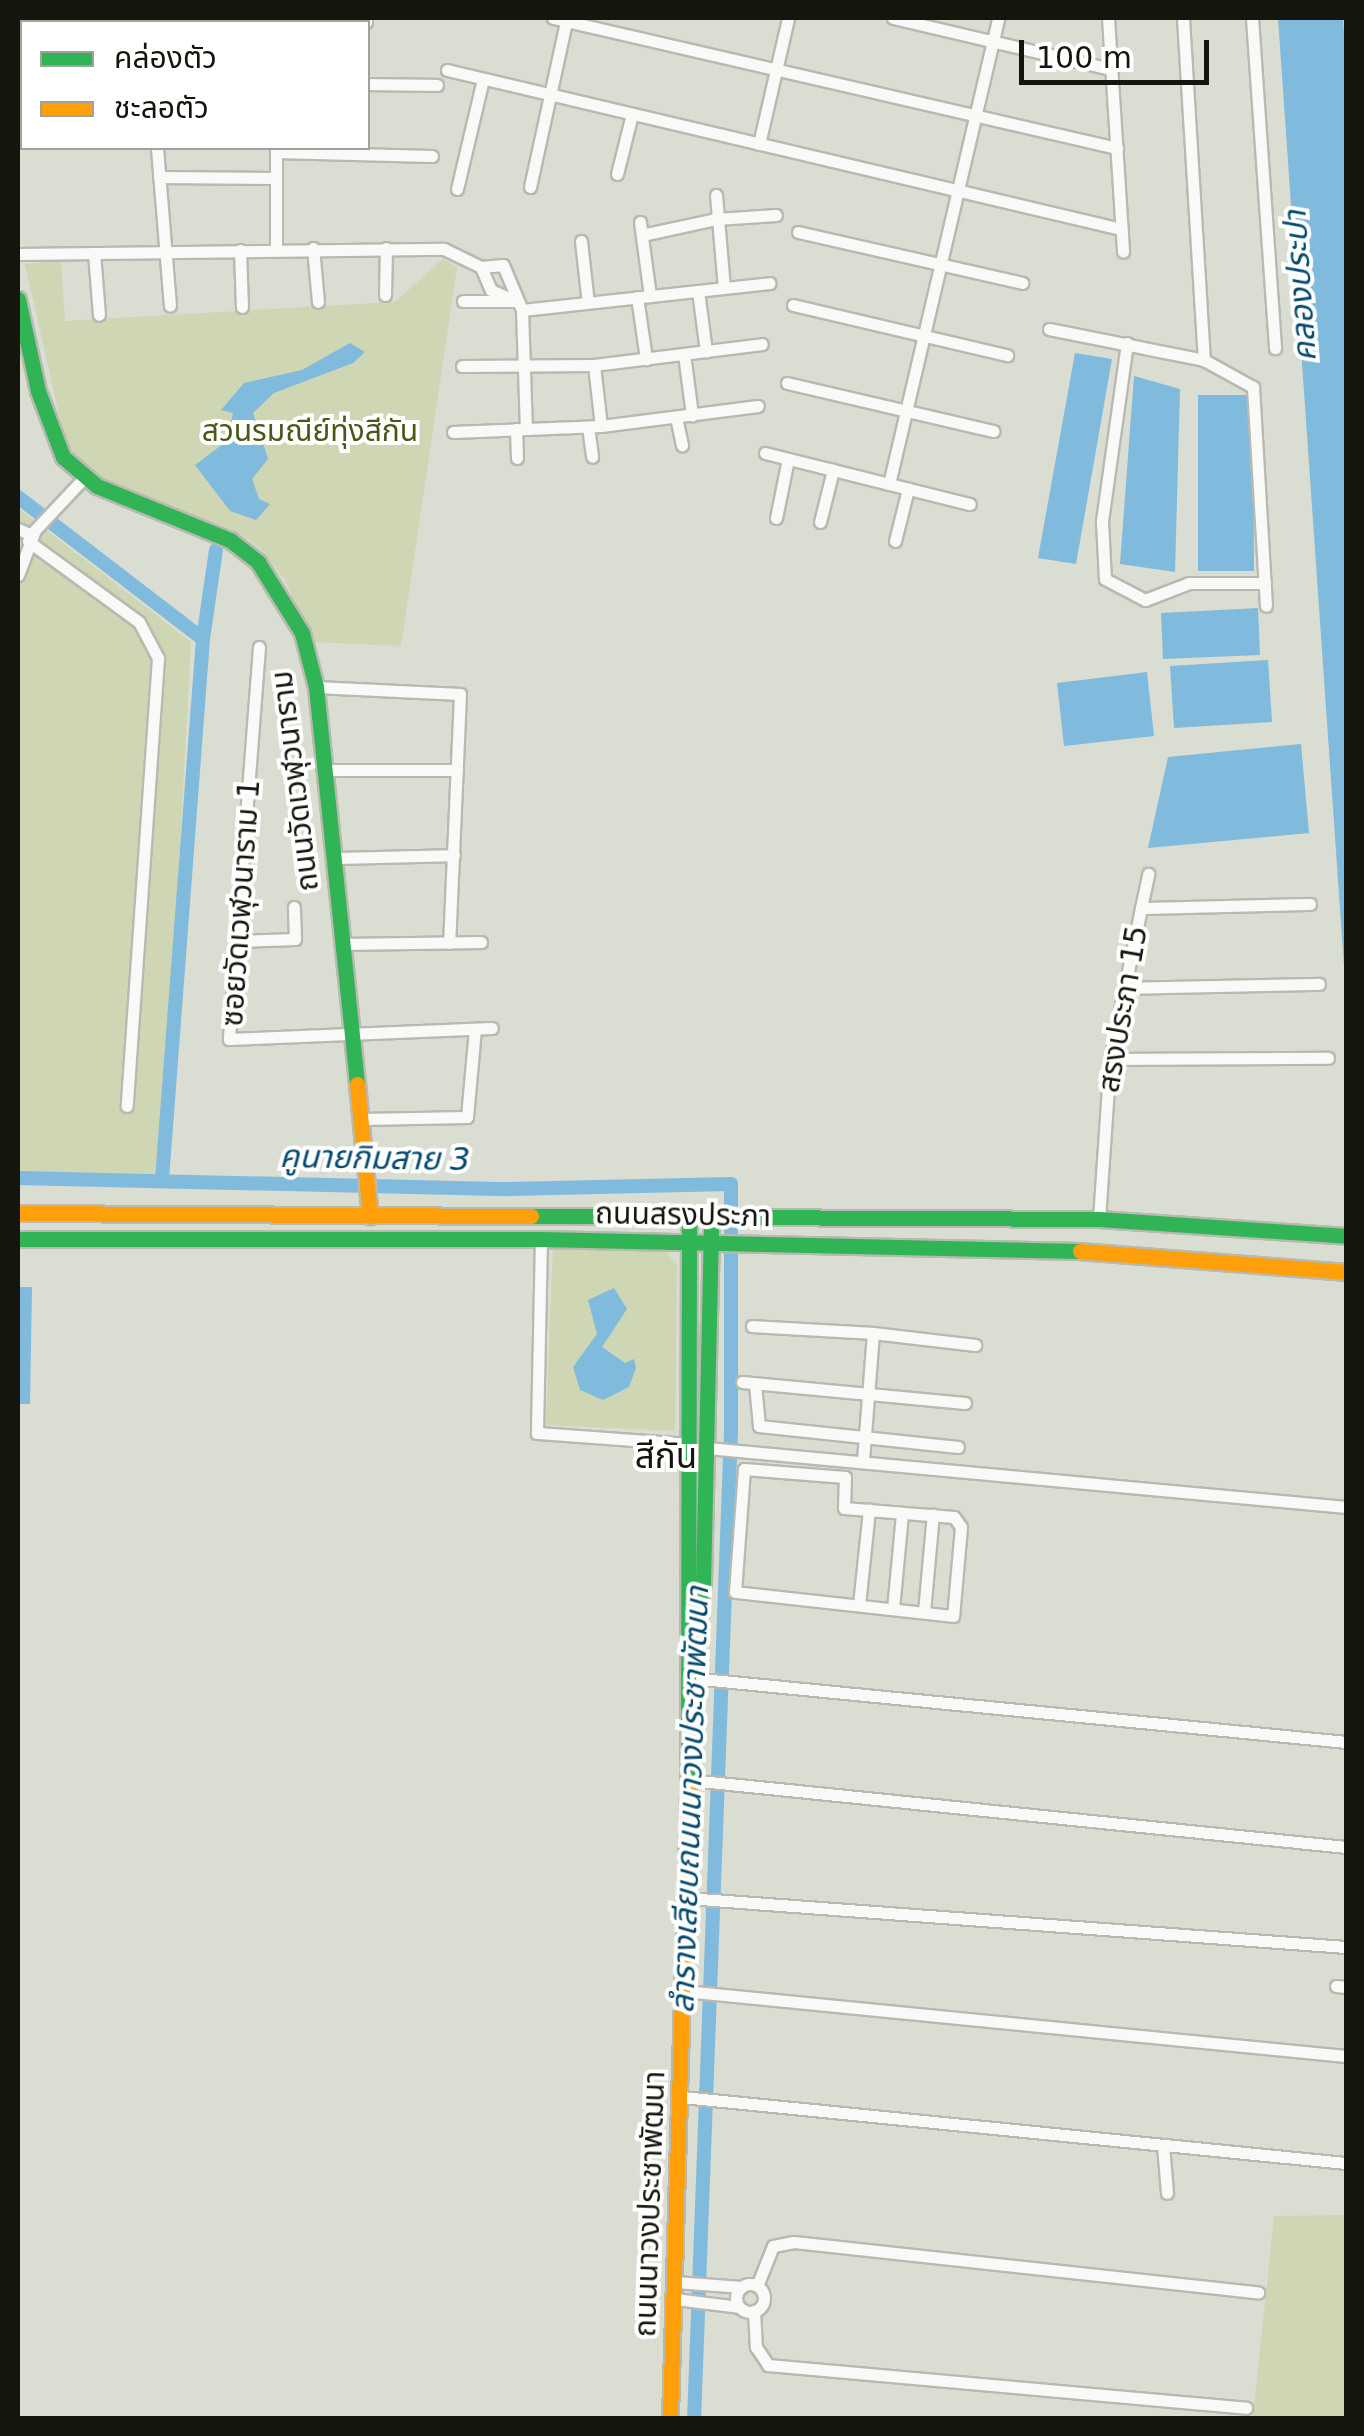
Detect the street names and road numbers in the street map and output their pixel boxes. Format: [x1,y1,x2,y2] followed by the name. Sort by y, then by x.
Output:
[264,669,326,893] street label: ถนนวัดเวฬุวนาราม
[214,778,268,1028] street label: ซอยวัดเวฬุวนาราม 1
[1091,923,1155,1095] street label: สรงประภา 15
[595,1195,771,1235] street label: ถนนสรงประภา
[627,2070,673,2338] street label: ถนนนาวงประชาพัฒนา

